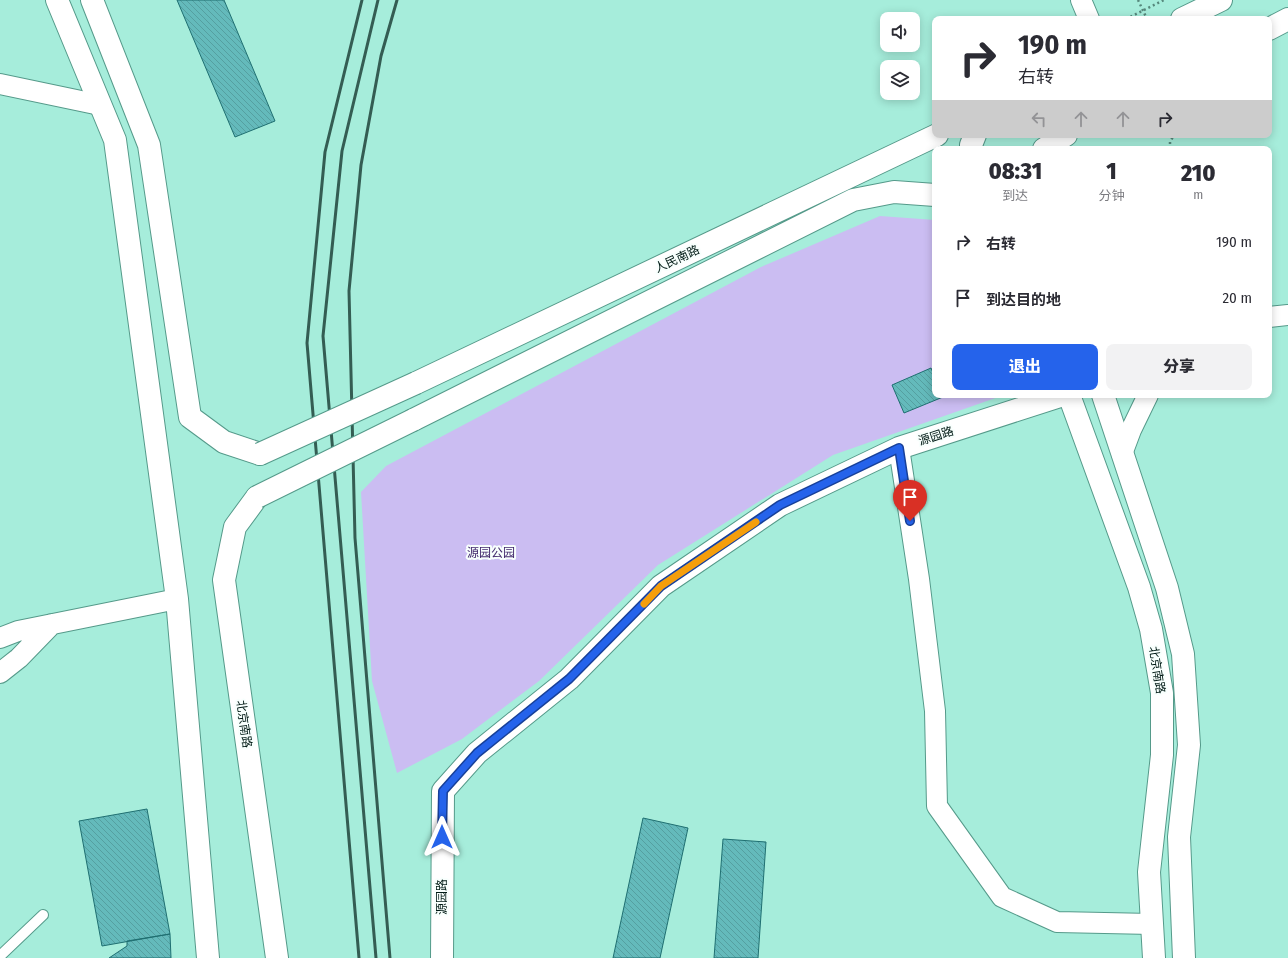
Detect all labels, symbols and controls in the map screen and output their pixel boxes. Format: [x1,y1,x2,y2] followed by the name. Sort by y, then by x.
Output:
[880,12,920,100] map controls
[880,12,920,52] button: sound
[1018,28,1087,61] text: 190 m
[952,32,1004,84] icon: right
[880,60,920,100] button: layers
[1018,66,1054,88] text: 右转
[1028,108,1050,130] icon: left
[1070,108,1092,130] icon: ahead
[1112,108,1134,130] icon: ahead
[1154,108,1176,130] icon: right
[988,157,1042,185] text: 08:31
[1106,157,1117,185] text: 1
[1181,159,1216,187] text: 210
[1193,187,1203,202] text: m
[1002,188,1028,203] text: 到达
[1099,188,1125,203] text: 分钟
[952,231,974,253] icon: right
[1216,233,1252,251] text: 190 m
[986,235,1016,253] text: 右转
[652,243,702,275] street label: 人民南路
[952,287,974,309] icon: arrive
[1223,289,1252,307] text: 20 m
[986,291,1061,309] text: 到达目的地
[952,344,1098,390] button: 退出
[1106,344,1252,390] button: 分享
[917,424,955,448] street label: 源园路
[893,480,927,521] pin
[899,486,921,508] icon: arrive
[467,546,515,560] park label: 源园公园
[1146,645,1168,695] street label: 北京南路
[234,699,254,749] street label: 北京南路
[421,816,463,858] position arrow
[435,879,449,915] street label: 源园路

